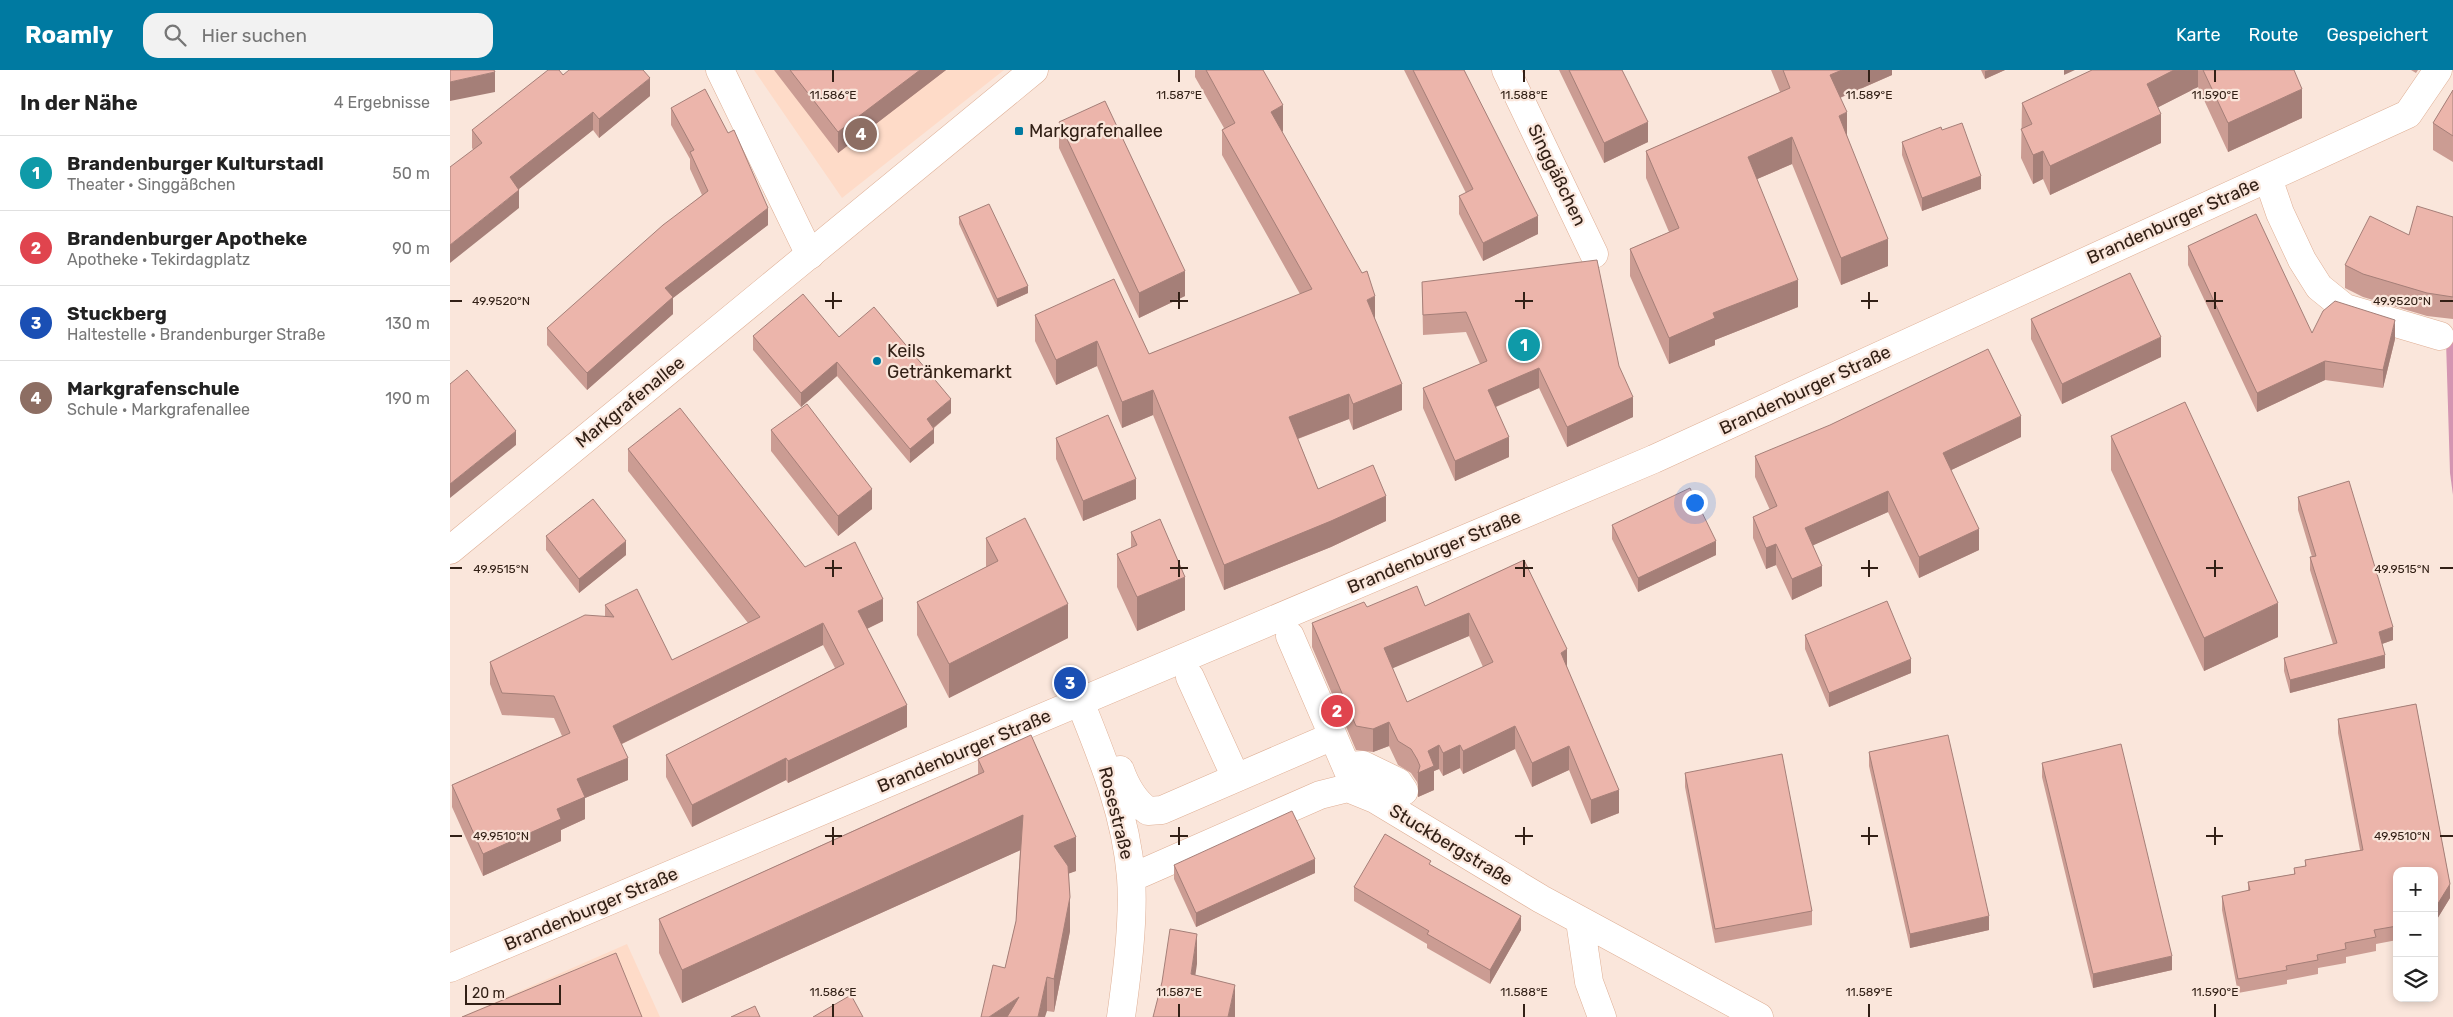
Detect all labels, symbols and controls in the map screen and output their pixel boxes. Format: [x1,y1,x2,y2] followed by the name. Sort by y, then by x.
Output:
[143,13,493,58] search box
[25,21,113,49] text: Roamly
[161,21,189,49] icon: search
[201,24,307,47] text: Hier suchen
[2176,24,2220,46] text: Karte
[2248,24,2298,46] text: Route
[2326,24,2428,46] text: Gespeichert
[809,88,857,102] text: 11.586°E
[1156,88,1202,102] text: 11.587°E
[1500,88,1548,102] text: 11.588°E
[1845,88,1893,102] text: 11.589°E
[2191,88,2239,102] text: 11.590°E
[20,90,138,115] text: In der Nähe
[334,93,430,112] text: 4 Ergebnisse
[845,115,877,153] pin: 4
[1029,120,1163,142] place label: Markgrafenallee
[1523,121,1591,229] street label: Singgäßchen
[1013,125,1025,137] marker: Markgrafenallee
[67,152,324,175] text: Brandenburger Kulturstadl
[32,164,40,183] text: 1
[392,164,430,183] text: 50 m
[2083,173,2263,269] street label: Brandenburger Straße
[67,175,236,194] text: Theater · Singgäßchen
[67,227,307,250] text: Brandenburger Apotheke
[31,239,41,258] text: 2
[392,239,430,258] text: 90 m
[67,250,250,269] text: Apotheke · Tekirdagplatz
[472,294,530,308] text: 49.9520°N
[2373,294,2431,308] text: 49.9520°N
[67,302,167,325] text: Stuckberg
[31,314,41,333] text: 3
[385,314,430,333] text: 130 m
[67,325,326,344] text: Haltestelle · Brandenburger Straße
[1508,326,1540,364] pin: 1
[887,340,1012,383] place label: Keils Getränkemarkt
[1716,341,1894,439] street label: Brandenburger Straße
[571,351,689,453] street label: Markgrafenallee
[871,355,883,367] marker: Keils Getränkemarkt
[67,377,240,400] text: Markgrafenschule
[31,389,41,408] text: 4
[385,389,430,408] text: 190 m
[67,400,250,419] text: Schule · Markgrafenallee
[1682,490,1708,516] your location
[1344,505,1524,599] street label: Brandenburger Straße
[473,562,529,576] text: 49.9515°N
[2374,562,2430,576] text: 49.9515°N
[1054,664,1086,702] pin: 3
[1321,692,1353,730] pin: 2
[874,704,1054,798] street label: Brandenburger Straße
[1094,764,1138,862] street label: Rosestraße
[1385,800,1517,890] street label: Stuckbergstraße
[473,829,529,843] text: 49.9510°N
[2374,829,2430,843] text: 49.9510°N
[501,862,681,956] street label: Brandenburger Straße
[2393,867,2438,1002] map controls
[2393,867,2438,912] button: +
[2393,912,2438,957] button: −
[2393,957,2438,1002] button: layers
[465,982,561,1005] scale bar
[472,985,505,1002] text: 20 m
[809,985,857,999] text: 11.586°E
[1156,985,1202,999] text: 11.587°E
[1500,985,1548,999] text: 11.588°E
[1845,985,1893,999] text: 11.589°E
[2191,985,2239,999] text: 11.590°E

